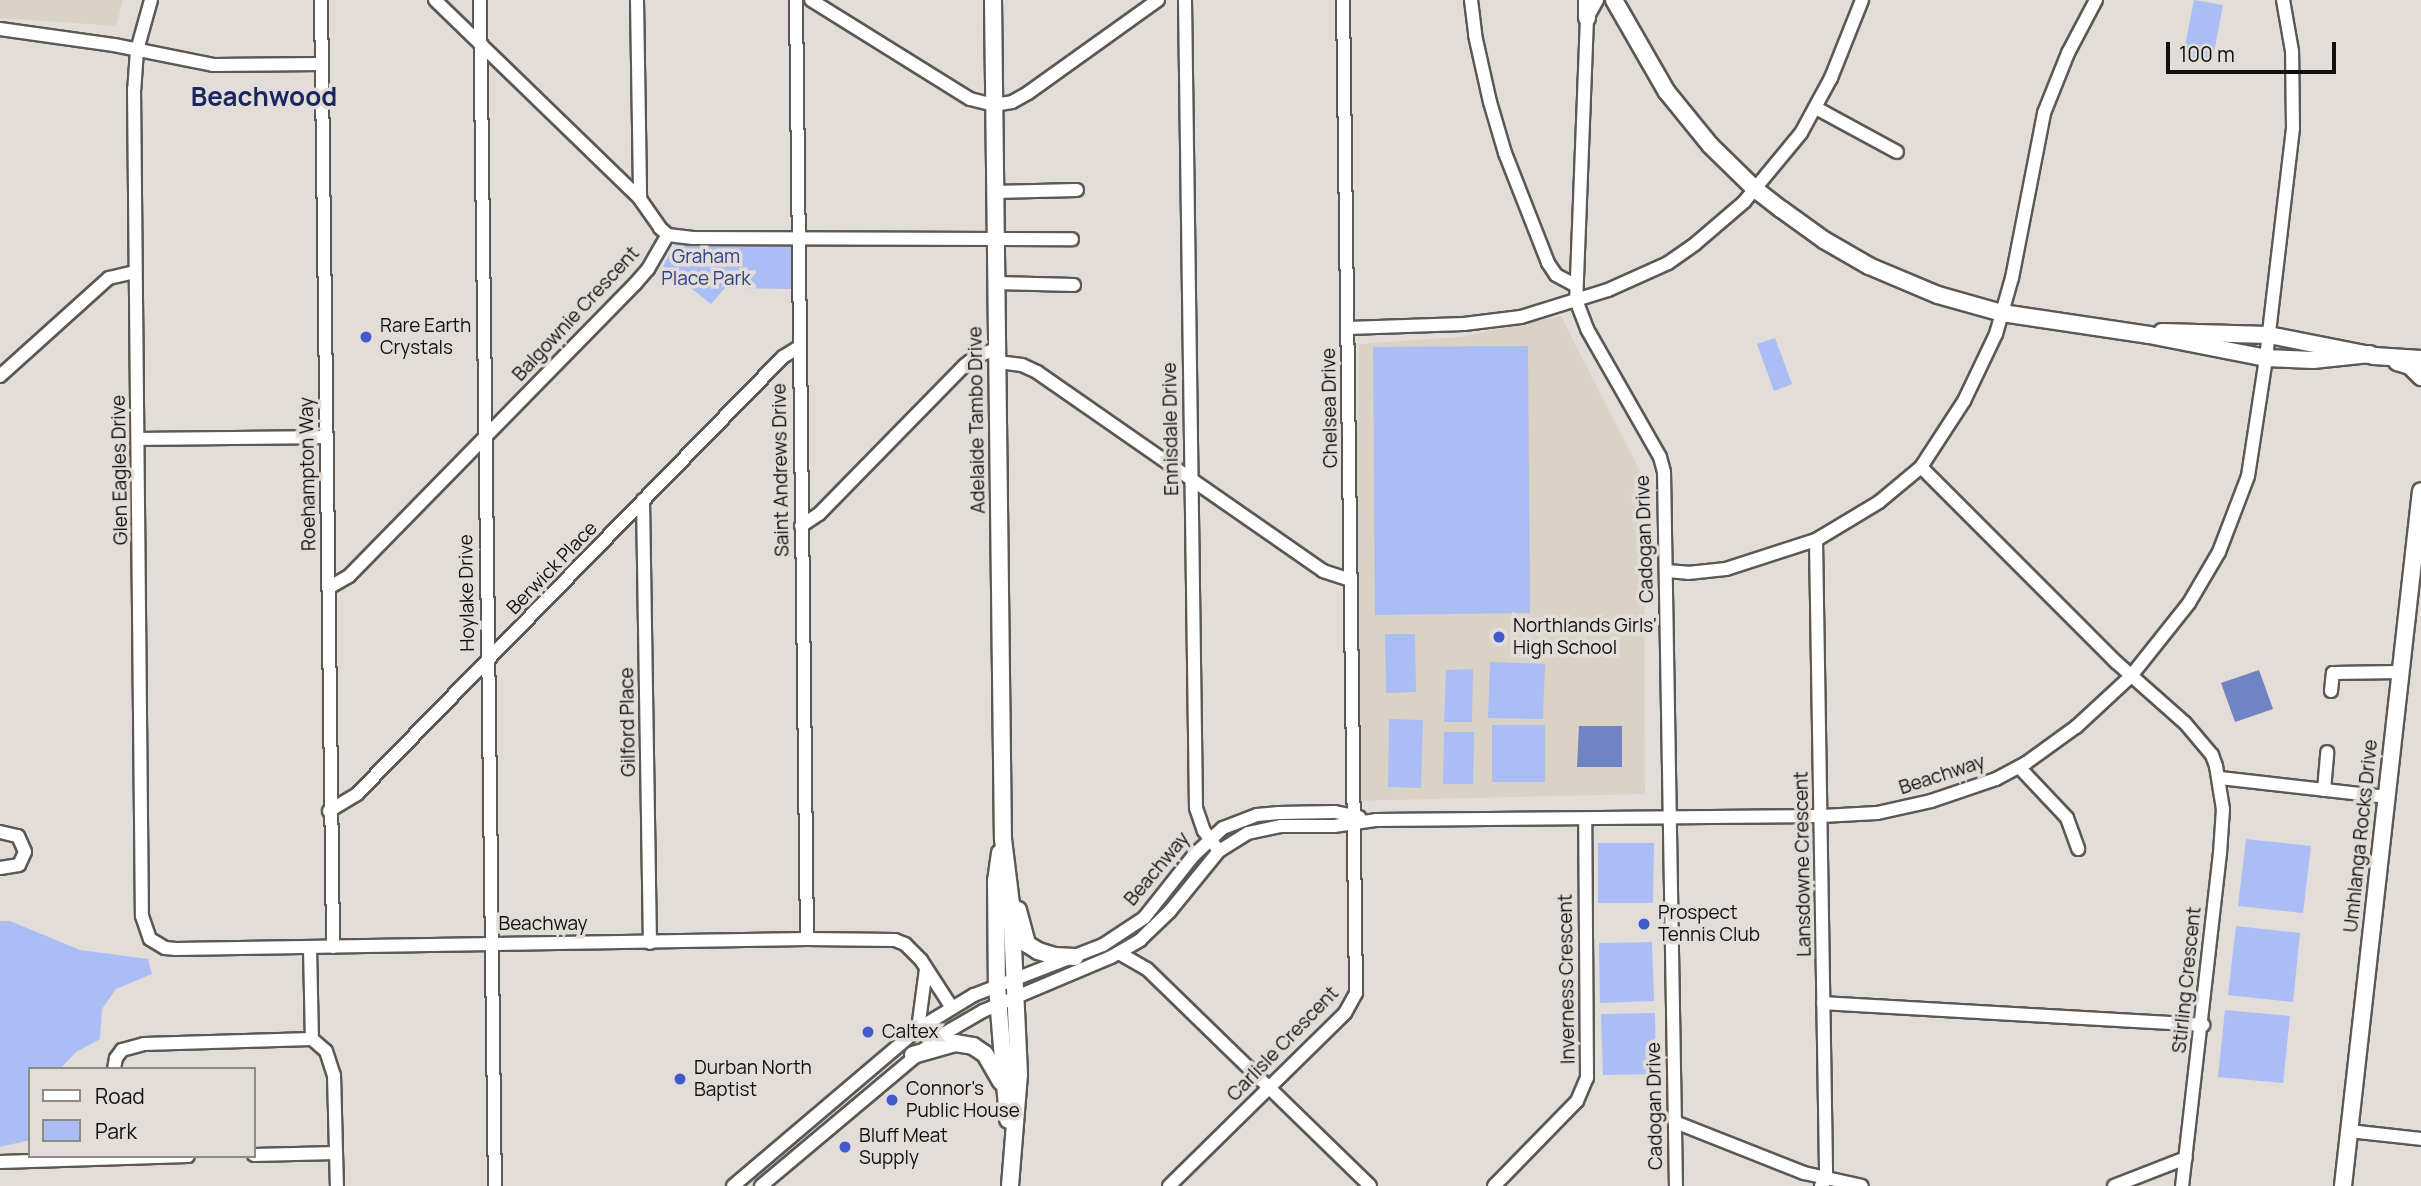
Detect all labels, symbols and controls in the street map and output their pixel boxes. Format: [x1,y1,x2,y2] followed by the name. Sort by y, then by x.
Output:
[2169,28,2339,72] scale bar
[2179,40,2235,68] text: 100 m
[191,81,337,113] district label: Beachwood
[508,242,644,386] street label: Balgownie Crescent
[661,246,751,290] park label: Graham Place Park
[380,315,471,359] place label: Rare Earth Crystals
[964,326,990,514] street label: Adelaide Tambo Drive
[358,329,374,345] marker: Rare Earth Crystals
[1318,348,1342,468] street label: Chelsea Drive
[1158,362,1184,496] street label: Ennisdale Drive
[768,383,794,557] street label: Saint Andrews Drive
[107,395,133,545] street label: Glen Eagles Drive
[295,397,321,551] street label: Roehampton Way
[1631,475,1659,603] street label: Cadogan Drive
[502,517,602,619] street label: Berwick Place
[455,534,479,652] street label: Hoylake Drive
[1513,615,1657,659] place label: Northlands Girls' High School
[1491,629,1507,645] marker: Northlands Girls' High School
[616,667,640,777] street label: Gilford Place
[2340,738,2382,934] street label: Umhlanga Rocks Drive
[1896,750,1988,800] street label: Beachway
[1790,771,1816,957] street label: Lansdowne Crescent
[1120,828,1194,910] street label: Beachway
[1554,894,1580,1064] street label: Inverness Crescent
[1658,902,1760,946] place label: Prospect Tennis Club
[2168,906,2206,1054] street label: Stirling Crescent
[499,913,587,935] street label: Beachway
[1636,916,1652,932] marker: Prospect Tennis Club
[1223,982,1343,1106] street label: Carlisle Crescent
[882,1021,939,1043] place label: Caltex
[860,1024,876,1040] marker: Caltex
[1642,1042,1668,1170] street label: Cadogan Drive
[694,1057,812,1101] place label: Durban North Baptist
[28,1067,256,1158] legend
[672,1071,688,1087] marker: Durban North Baptist
[906,1078,1020,1122] place label: Connor's Public House
[95,1082,145,1110] text: Road
[884,1092,900,1108] marker: Connor's Public House
[95,1117,137,1145] text: Park
[859,1125,948,1169] place label: Bluff Meat Supply
[837,1139,853,1155] marker: Bluff Meat Supply

